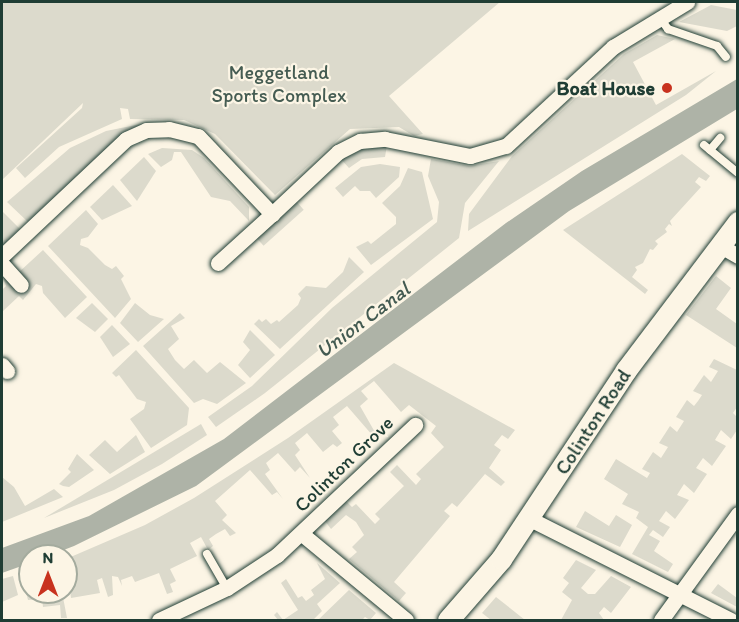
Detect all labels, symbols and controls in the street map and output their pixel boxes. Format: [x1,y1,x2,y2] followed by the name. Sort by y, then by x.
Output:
[211,60,347,107] park label: Meggetland Sports Complex
[556,76,655,100] place label: Boat House
[660,81,674,95] marker: Boat House
[311,277,415,363] water label: Union Canal
[550,365,636,479] street label: Colinton Road
[289,411,399,517] street label: Colinton Grove
[18,544,78,604] north arrow
[43,548,53,567] text: N

